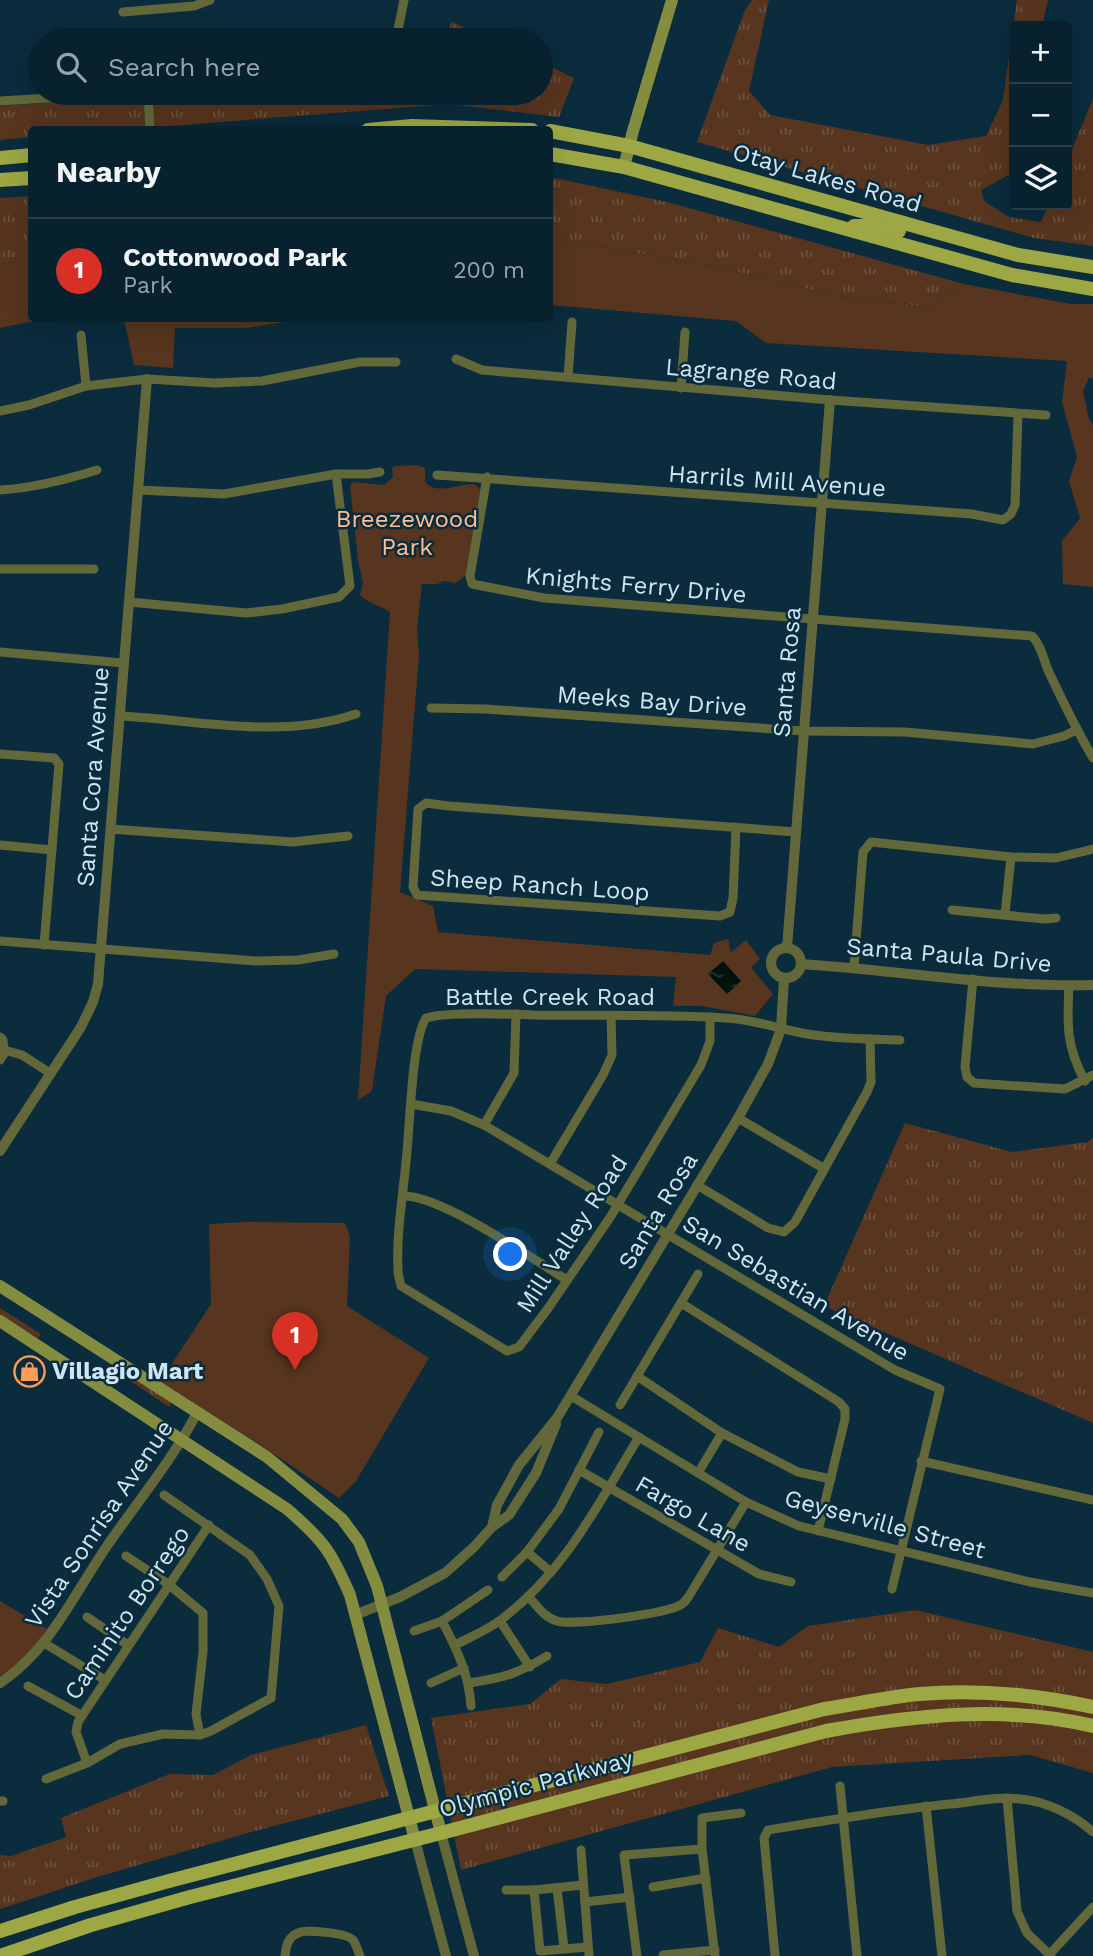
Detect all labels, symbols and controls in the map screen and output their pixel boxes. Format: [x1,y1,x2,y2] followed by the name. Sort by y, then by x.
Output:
[1009,21,1072,210] map controls
[1009,21,1072,84] button: +
[28,28,553,105] search box
[52,48,90,86] icon: search
[108,52,260,82] text: Search here
[1009,84,1072,147] button: −
[729,138,925,218] street label: Otay Lakes Road
[1009,147,1072,210] button: layers
[56,154,161,189] text: Nearby
[123,242,347,272] text: Cottonwood Park
[74,257,84,284] text: 1
[453,257,525,284] text: 200 m
[123,272,172,299] text: Park
[664,353,838,395] street label: Lagrange Road
[667,459,887,503] street label: Harrils Mill Avenue
[336,505,478,561] park label: Breezewood Park
[524,561,748,609] street label: Knights Ferry Drive
[767,606,807,738] street label: Santa Rosa
[71,666,115,888] street label: Santa Cora Avenue
[556,680,748,722] street label: Meeks Bay Drive
[429,863,651,907] street label: Sheep Ranch Loop
[845,932,1053,978] street label: Santa Paula Drive
[445,983,655,1011] street label: Battle Creek Road
[612,1148,704,1274] street label: Santa Rosa
[511,1150,633,1318] street label: Mill Valley Road
[678,1209,914,1367] street label: San Sebastian Avenue
[493,1237,527,1271] your location
[272,1312,318,1370] pin: 1
[12,1354,46,1388] shop icon: Villagio Mart
[52,1357,204,1385] place label: Villagio Mart
[19,1415,179,1633] street label: Vista Sonrisa Avenue
[630,1470,756,1558] street label: Fargo Lane
[781,1484,989,1564] street label: Geyserville Street
[58,1521,196,1705] street label: Caminito Borrego
[436,1744,637,1823] street label: Olympic Parkway

